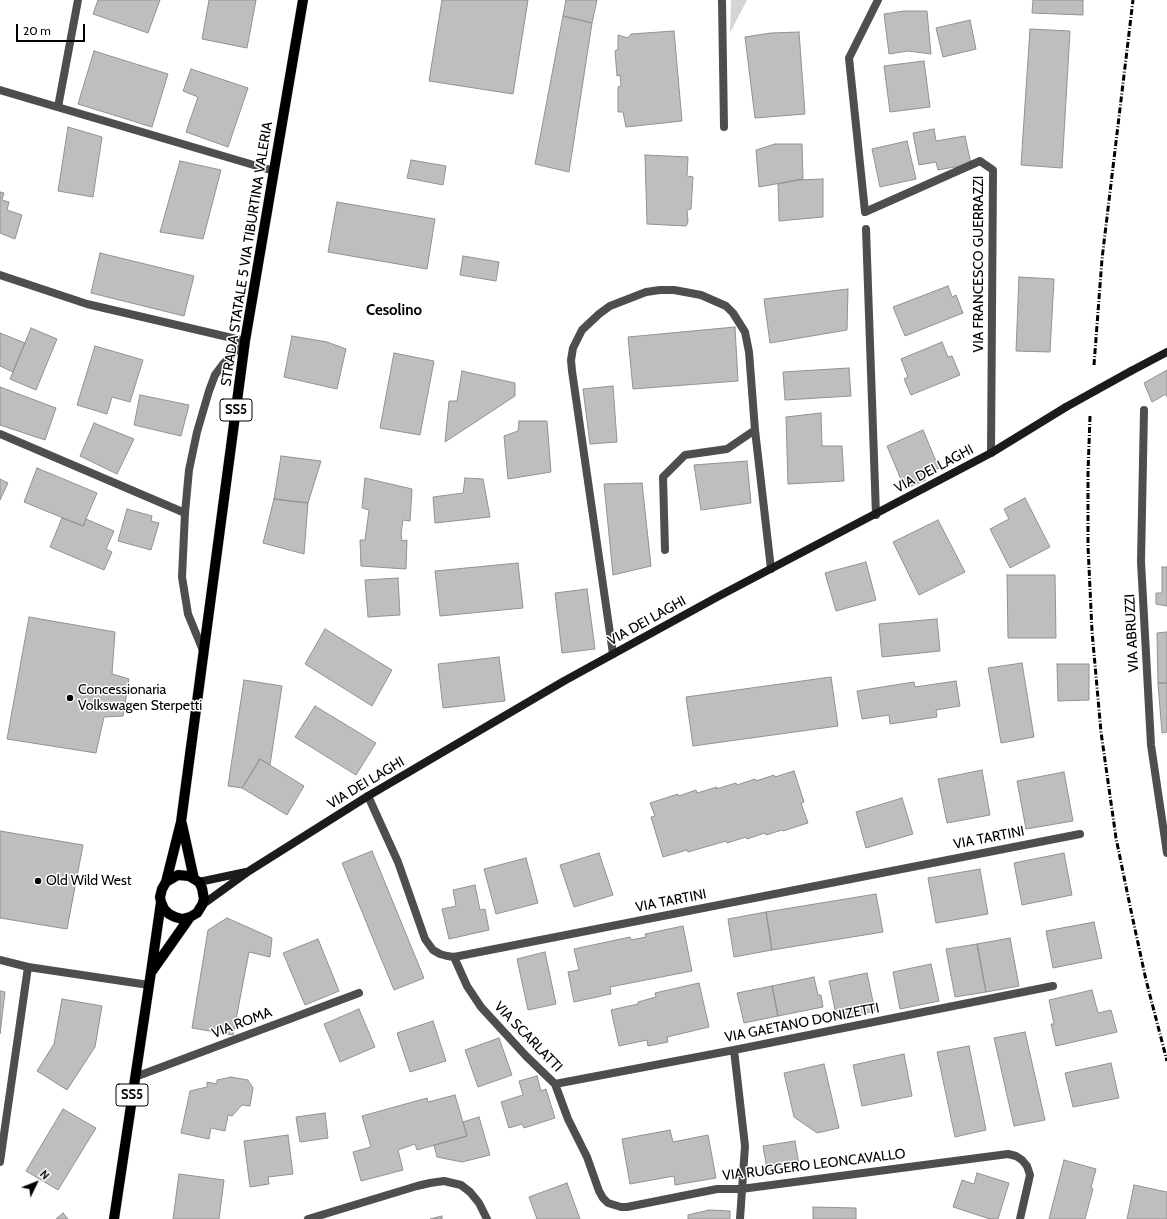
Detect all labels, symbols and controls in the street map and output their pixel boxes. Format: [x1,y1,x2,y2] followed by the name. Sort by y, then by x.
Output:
[18,16,87,42] scale bar
[23,23,51,38] text: 20 m
[218,121,276,387] street label: STRADA STATALE 5 VIA TIBURTINA VALERIA
[971,176,987,352] street label: VIA FRANCESCO GUERRAZZI
[366,302,422,320] district label: Cesolino
[220,399,252,421] road number: SS5
[892,441,976,497] street label: VIA DEI LAGHI
[605,593,689,649] street label: VIA DEI LAGHI
[1122,593,1142,673] street label: VIA ABRUZZI
[78,682,202,714] place label: Concessionaria Volkswagen Sterpetti
[65,693,75,703] marker: Concessionaria Volkswagen Sterpetti
[324,753,408,813] street label: VIA DEI LAGHI
[952,823,1026,853] street label: VIA TARTINI
[46,873,132,889] place label: Old Wild West
[33,876,43,886] marker: Old Wild West
[634,886,708,916] street label: VIA TARTINI
[490,998,566,1076] street label: VIA SCARLATTI
[723,1000,881,1046] street label: VIA GAETANO DONIZETTI
[210,1004,274,1042] street label: VIA ROMA
[116,1084,148,1106] road number: SS5
[722,1145,906,1185] street label: VIA RUGGERO LEONCAVALLO
[16,1163,56,1203] north arrow
[37,1167,53,1182] text: N

